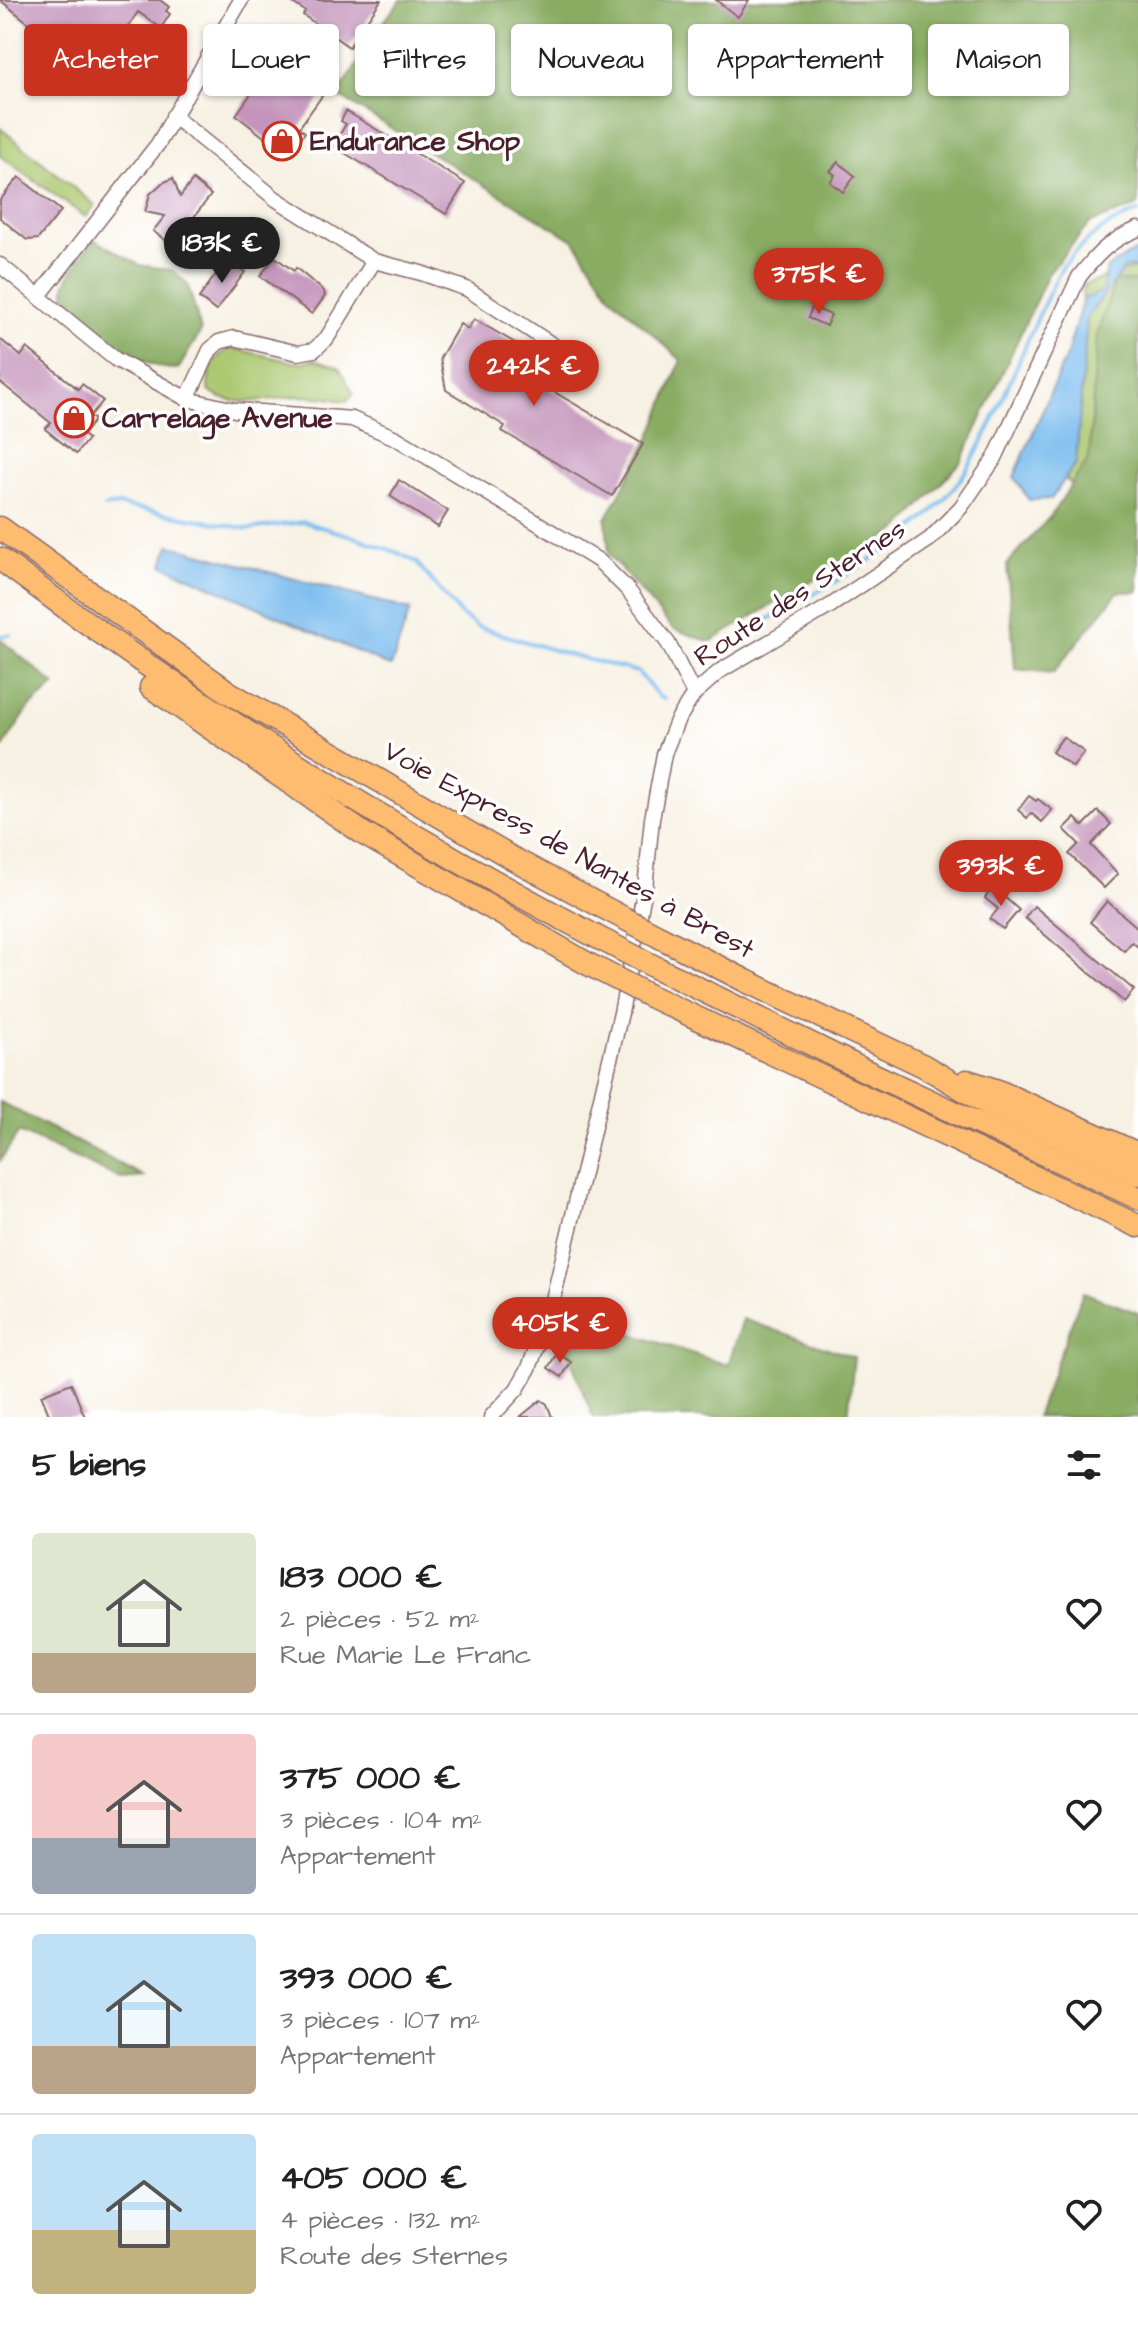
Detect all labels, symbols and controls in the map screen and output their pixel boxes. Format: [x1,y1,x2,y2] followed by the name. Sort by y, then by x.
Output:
[24,24,187,96] chip: Acheter
[203,24,339,96] chip: Louer
[355,24,495,96] chip: Filtres
[511,24,672,96] chip: Nouveau
[688,24,912,96] chip: Appartement
[928,24,1069,96] chip: Maison
[261,120,303,162] shop icon: Endurance Shop
[310,122,521,162] place label: Endurance Shop
[157,217,287,285] pin: 183K €
[182,225,262,261] text: 183K €
[754,248,884,316] pin: 375K €
[772,256,866,292] text: 375K €
[469,340,599,408] pin: 242K €
[487,348,581,384] text: 242K €
[53,397,95,439] shop icon: Carrelage Avenue
[102,399,333,440] place label: Carrelage Avenue
[686,510,914,676] street label: Route des Sternes
[376,731,762,969] street label: Voie Express de Nantes à Brest
[936,840,1066,908] pin: 393K €
[957,848,1045,884] text: 393K €
[495,1297,625,1365] pin: 405K €
[510,1305,610,1341] text: 405K €
[32,1441,146,1489] text: 5 biens
[1062,1443,1106,1487] icon: filters
[280,1553,442,1601] text: 183 000 €
[96,1565,192,1661] icon: home
[1062,1591,1106,1635] icon: heart
[280,1601,480,1637] text: 2 pièces · 52 m²
[280,1637,531,1673] text: Rue Marie Le Franc
[280,1754,461,1802] text: 375 000 €
[96,1766,192,1862] icon: home
[1062,1792,1106,1836] icon: heart
[280,1802,482,1838] text: 3 pièces · 104 m²
[280,1838,436,1874] text: Appartement
[280,1954,453,2002] text: 393 000 €
[96,1966,192,2062] icon: home
[1062,1992,1106,2036] icon: heart
[280,2002,480,2038] text: 3 pièces · 107 m²
[280,2038,436,2074] text: Appartement
[280,2154,467,2202] text: 405 000 €
[96,2166,192,2262] icon: home
[1062,2192,1106,2236] icon: heart
[280,2202,480,2238] text: 4 pièces · 132 m²
[280,2238,508,2274] text: Route des Sternes

